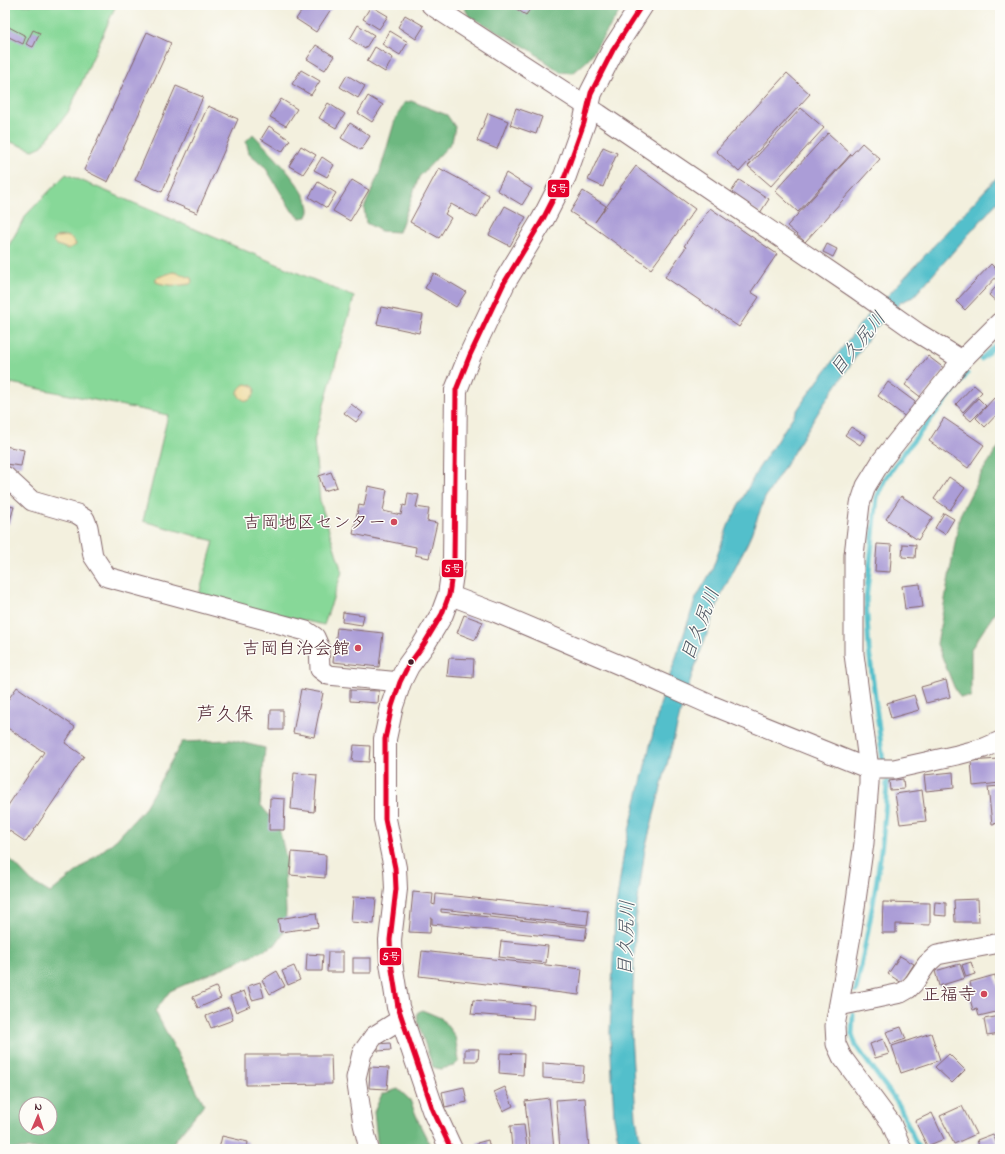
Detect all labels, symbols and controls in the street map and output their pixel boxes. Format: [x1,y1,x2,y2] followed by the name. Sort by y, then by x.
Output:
[547,179,570,198] line badge: 5号
[550,181,568,197] text: 5号
[825,307,893,383] water label: 目久尻川
[243,511,386,537] place label: 吉岡地区センター
[389,517,399,527] marker: 吉岡地区センター
[441,559,464,578] line badge: 5号
[444,561,462,577] text: 5号
[675,585,728,665] water label: 目久尻川
[242,637,350,663] place label: 吉岡自治会館
[353,643,363,653] marker: 吉岡自治会館
[406,657,416,667] unlabelled marker
[196,702,254,729] district label: 芦久保
[613,900,642,977] water label: 目久尻川
[379,947,402,966] line badge: 5号
[382,949,400,965] text: 5号
[922,983,976,1009] place label: 正福寺
[979,989,989,999] marker: 正福寺
[18,1096,58,1136] north arrow
[34,1099,42,1115] text: N

